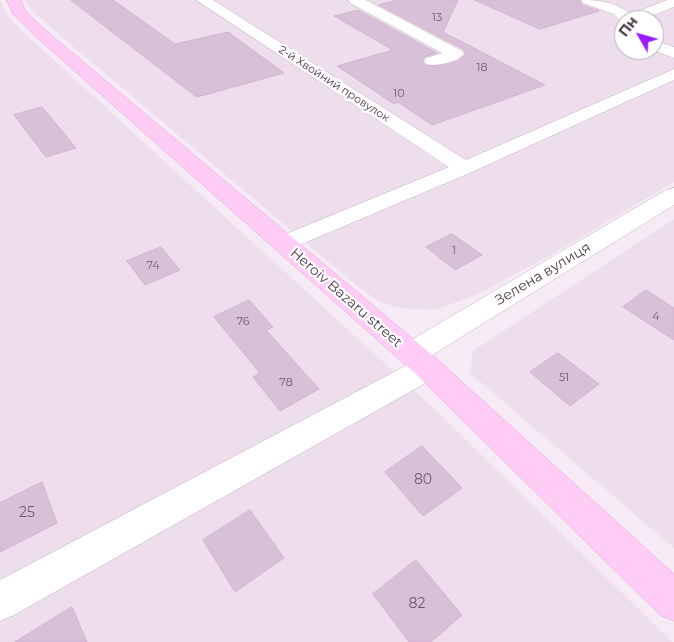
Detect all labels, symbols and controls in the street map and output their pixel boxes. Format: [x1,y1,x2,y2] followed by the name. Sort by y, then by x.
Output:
[614,10,664,60] north arrow
[432,11,442,25] house number: 13
[614,13,642,40] text: Пн
[276,43,392,125] street label: 2-й Хвойний провулок
[477,61,487,75] house number: 18
[393,87,405,101] house number: 10
[492,239,594,309] street label: Зелена вулиця
[452,244,456,258] house number: 1
[287,245,405,351] street label: Heroiv Bazaru street
[146,259,160,273] house number: 74
[652,310,660,324] house number: 4
[237,315,249,329] house number: 76
[559,371,569,385] house number: 51
[279,376,293,390] house number: 78
[414,472,432,488] house number: 80
[19,505,35,521] house number: 25
[409,596,425,612] house number: 82

